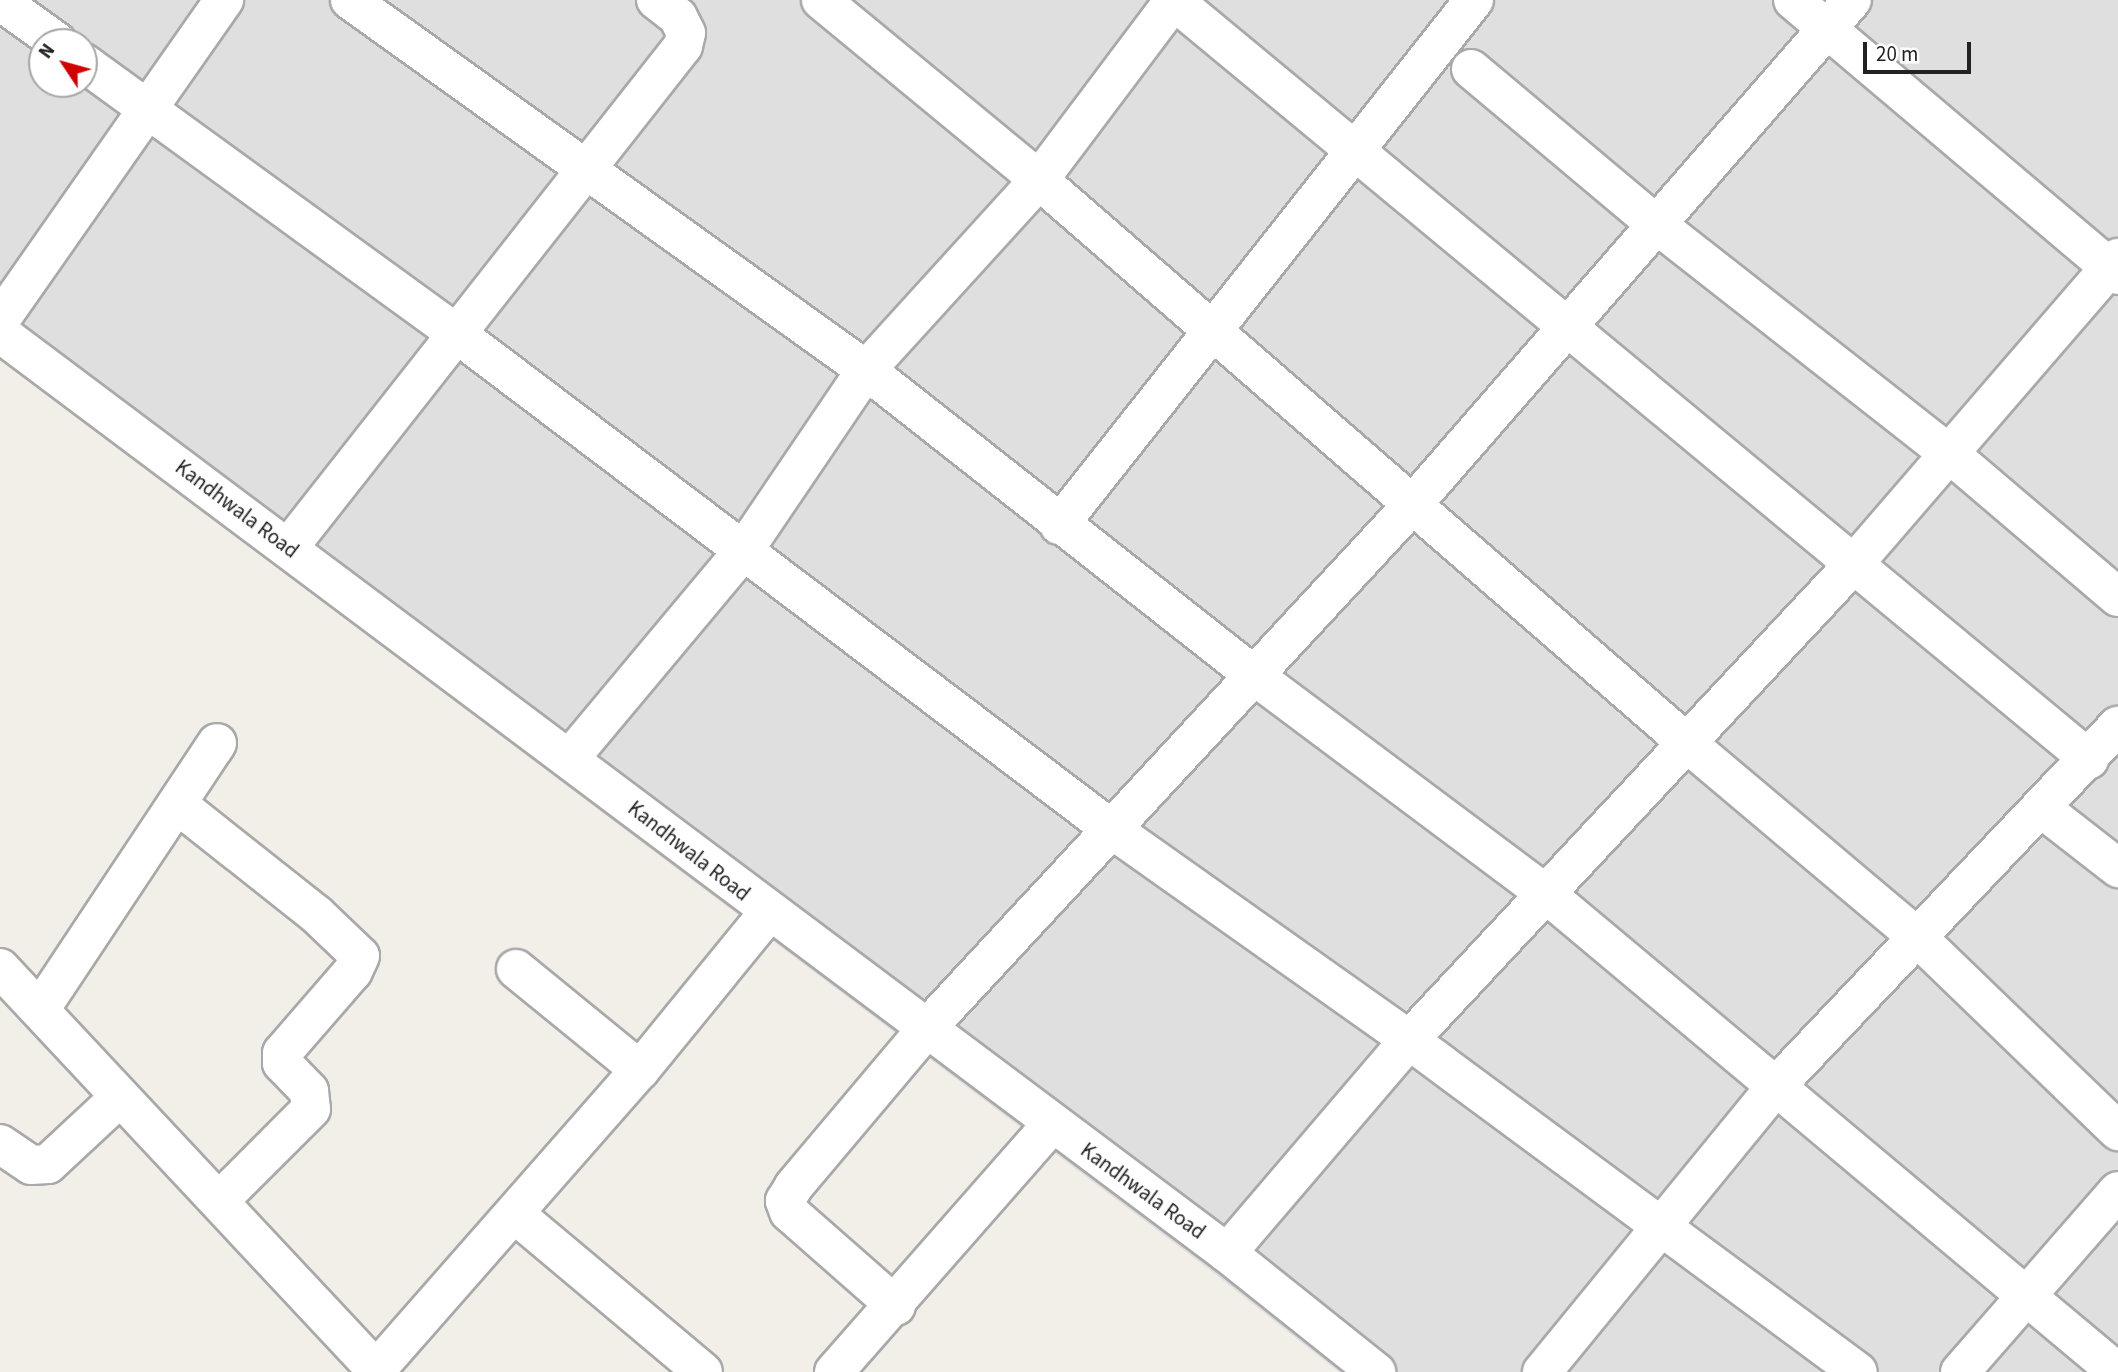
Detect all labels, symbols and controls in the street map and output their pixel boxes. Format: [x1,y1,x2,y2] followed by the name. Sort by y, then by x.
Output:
[28,28,98,98] north arrow
[1866,28,1974,72] scale bar
[33,38,62,65] text: N
[1876,39,1918,69] text: 20 m
[170,454,304,564] street label: Kandhwala Road
[623,796,755,906] street label: Kandhwala Road
[1076,1137,1210,1245] street label: Kandhwala Road

